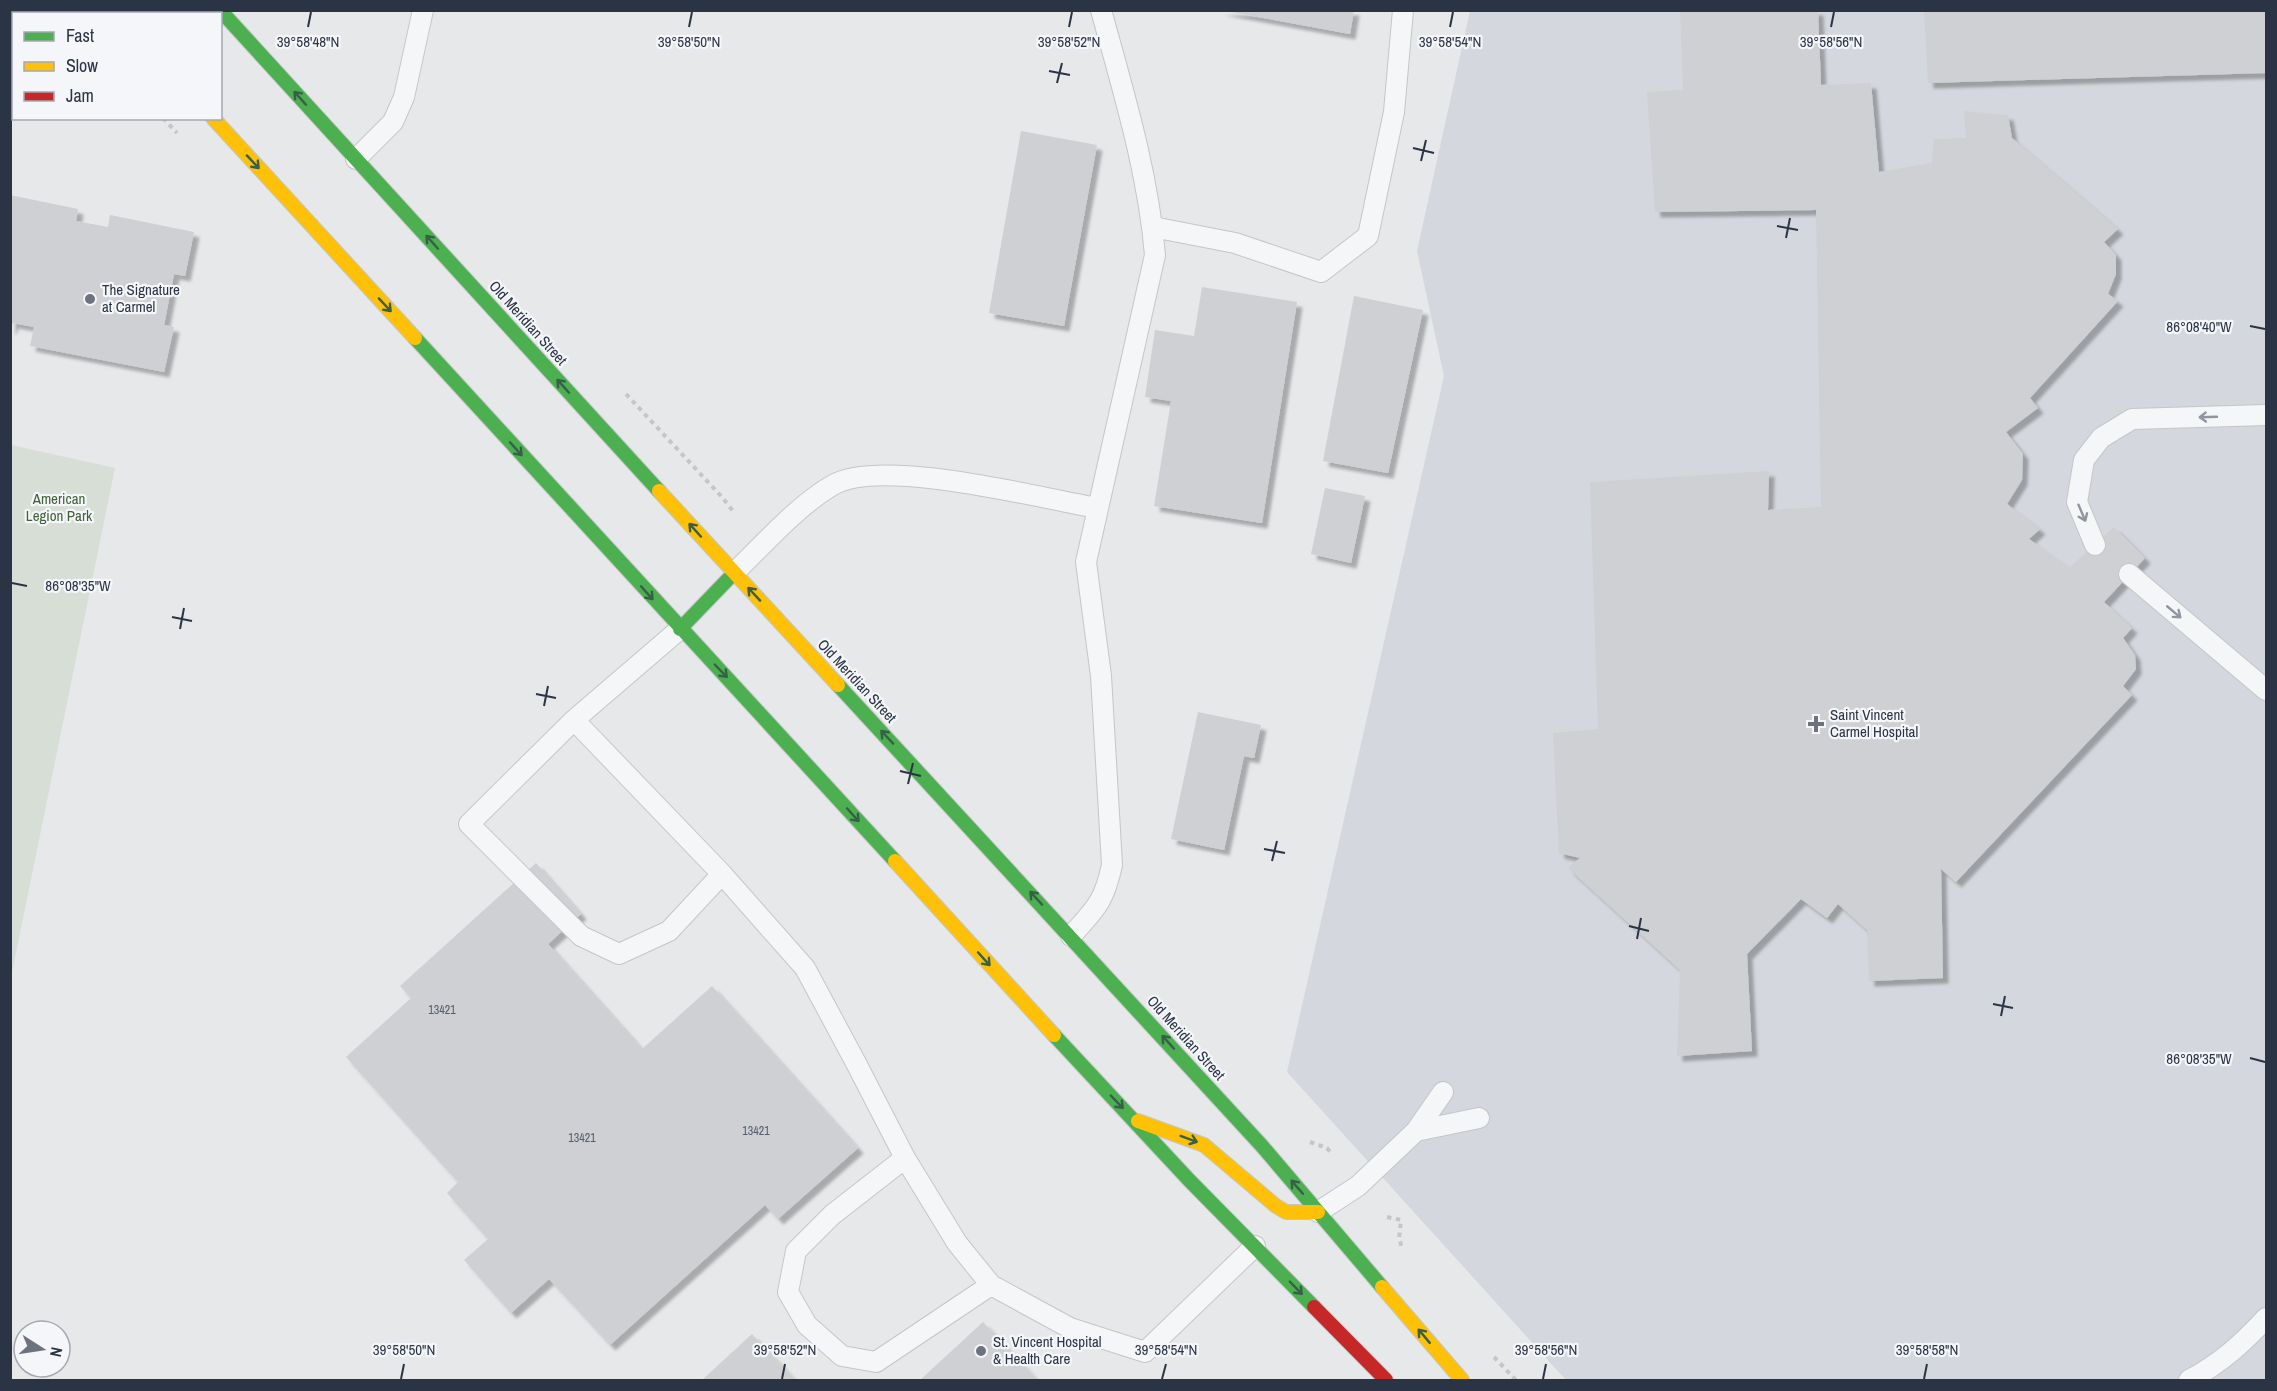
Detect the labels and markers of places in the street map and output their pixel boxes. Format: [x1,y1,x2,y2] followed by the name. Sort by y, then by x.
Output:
[102,279,180,317] place label: The Signature at Carmel
[83,292,97,306] marker: The Signature at Carmel
[1830,704,1918,742] place label: Saint Vincent Carmel Hospital
[1807,715,1825,733] marker: Saint Vincent Carmel Hospital
[993,1331,1102,1369] place label: St. Vincent Hospital & Health Care
[974,1344,988,1358] marker: St. Vincent Hospital & Health Care

